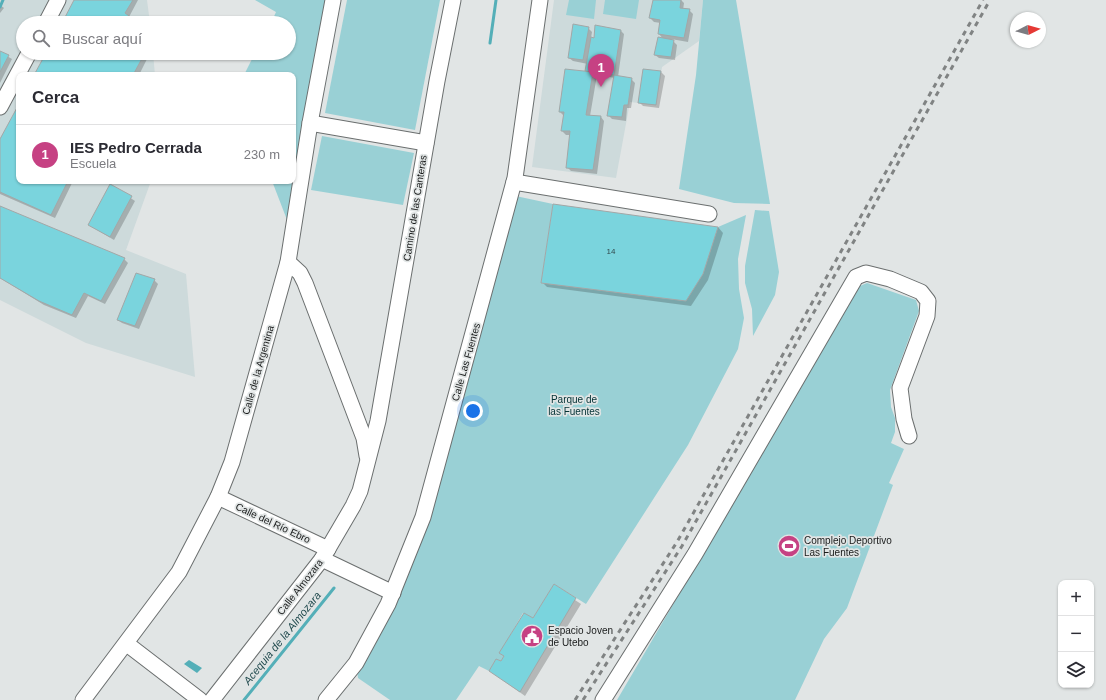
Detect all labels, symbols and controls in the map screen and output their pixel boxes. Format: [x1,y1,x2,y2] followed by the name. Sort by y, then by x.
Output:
[1010,12,1046,48] north arrow
[16,16,296,60] search box
[30,27,52,49] icon: search
[62,30,142,47] text: Buscar aquí
[588,54,614,87] pin: 1
[32,88,79,107] text: Cerca
[70,139,202,156] text: IES Pedro Cerrada
[41,147,49,162] text: 1
[244,147,280,162] text: 230 m
[401,154,429,262] street label: Camino de las Canteras
[70,156,116,171] text: Escuela
[607,247,616,256] house number: 14
[450,322,482,402] street label: Calle Las Fuentes
[240,324,276,416] street label: Calle de la Argentina
[548,394,600,417] park label: Parque de las Fuentes
[463,401,483,421] your location
[234,501,312,545] street label: Calle del Río Ebro
[776,533,802,559] sports icon: Complejo Deportivo Las Fuentes
[804,535,892,558] place label: Complejo Deportivo Las Fuentes
[275,557,325,617] street label: Calle Almozara
[1058,580,1094,688] map controls
[1058,580,1094,616] button: +
[240,589,323,688] water label: Acequia de la Almozara
[1058,616,1094,652] button: −
[519,623,545,649] public building icon: Espacio Joven de Utebo
[548,625,613,648] place label: Espacio Joven de Utebo
[1058,652,1094,688] button: layers

